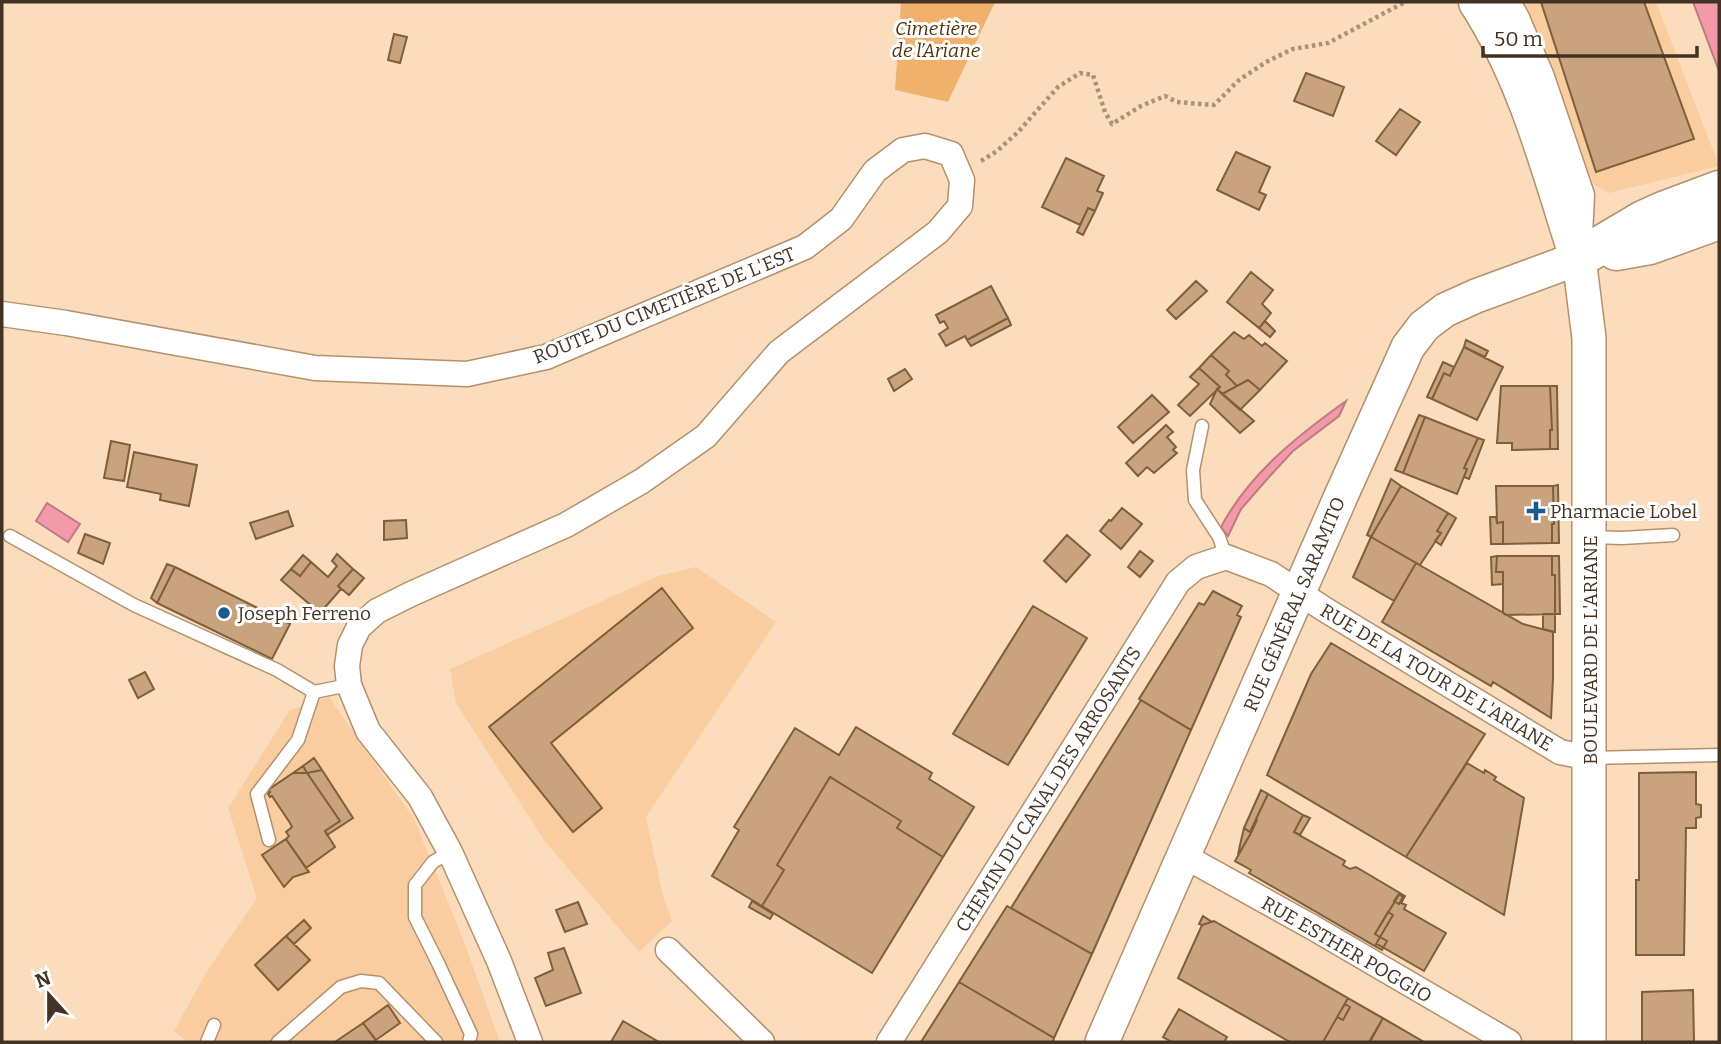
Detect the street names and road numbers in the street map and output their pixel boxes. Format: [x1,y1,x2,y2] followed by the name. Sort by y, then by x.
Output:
[530,242,799,369] street label: ROUTE DU CIMETIÈRE DE L'EST
[1239,494,1350,715] street label: RUE GÉNÉRAL SARAMITO
[1579,535,1602,765] street label: BOULEVARD DE L'ARIANE
[1316,599,1557,756] street label: RUE DE LA TOUR DE L'ARIANE
[951,642,1146,936] street label: CHEMIN DU CANAL DES ARROSANTS
[1258,891,1436,1008] street label: RUE ESTHER POGGIO

